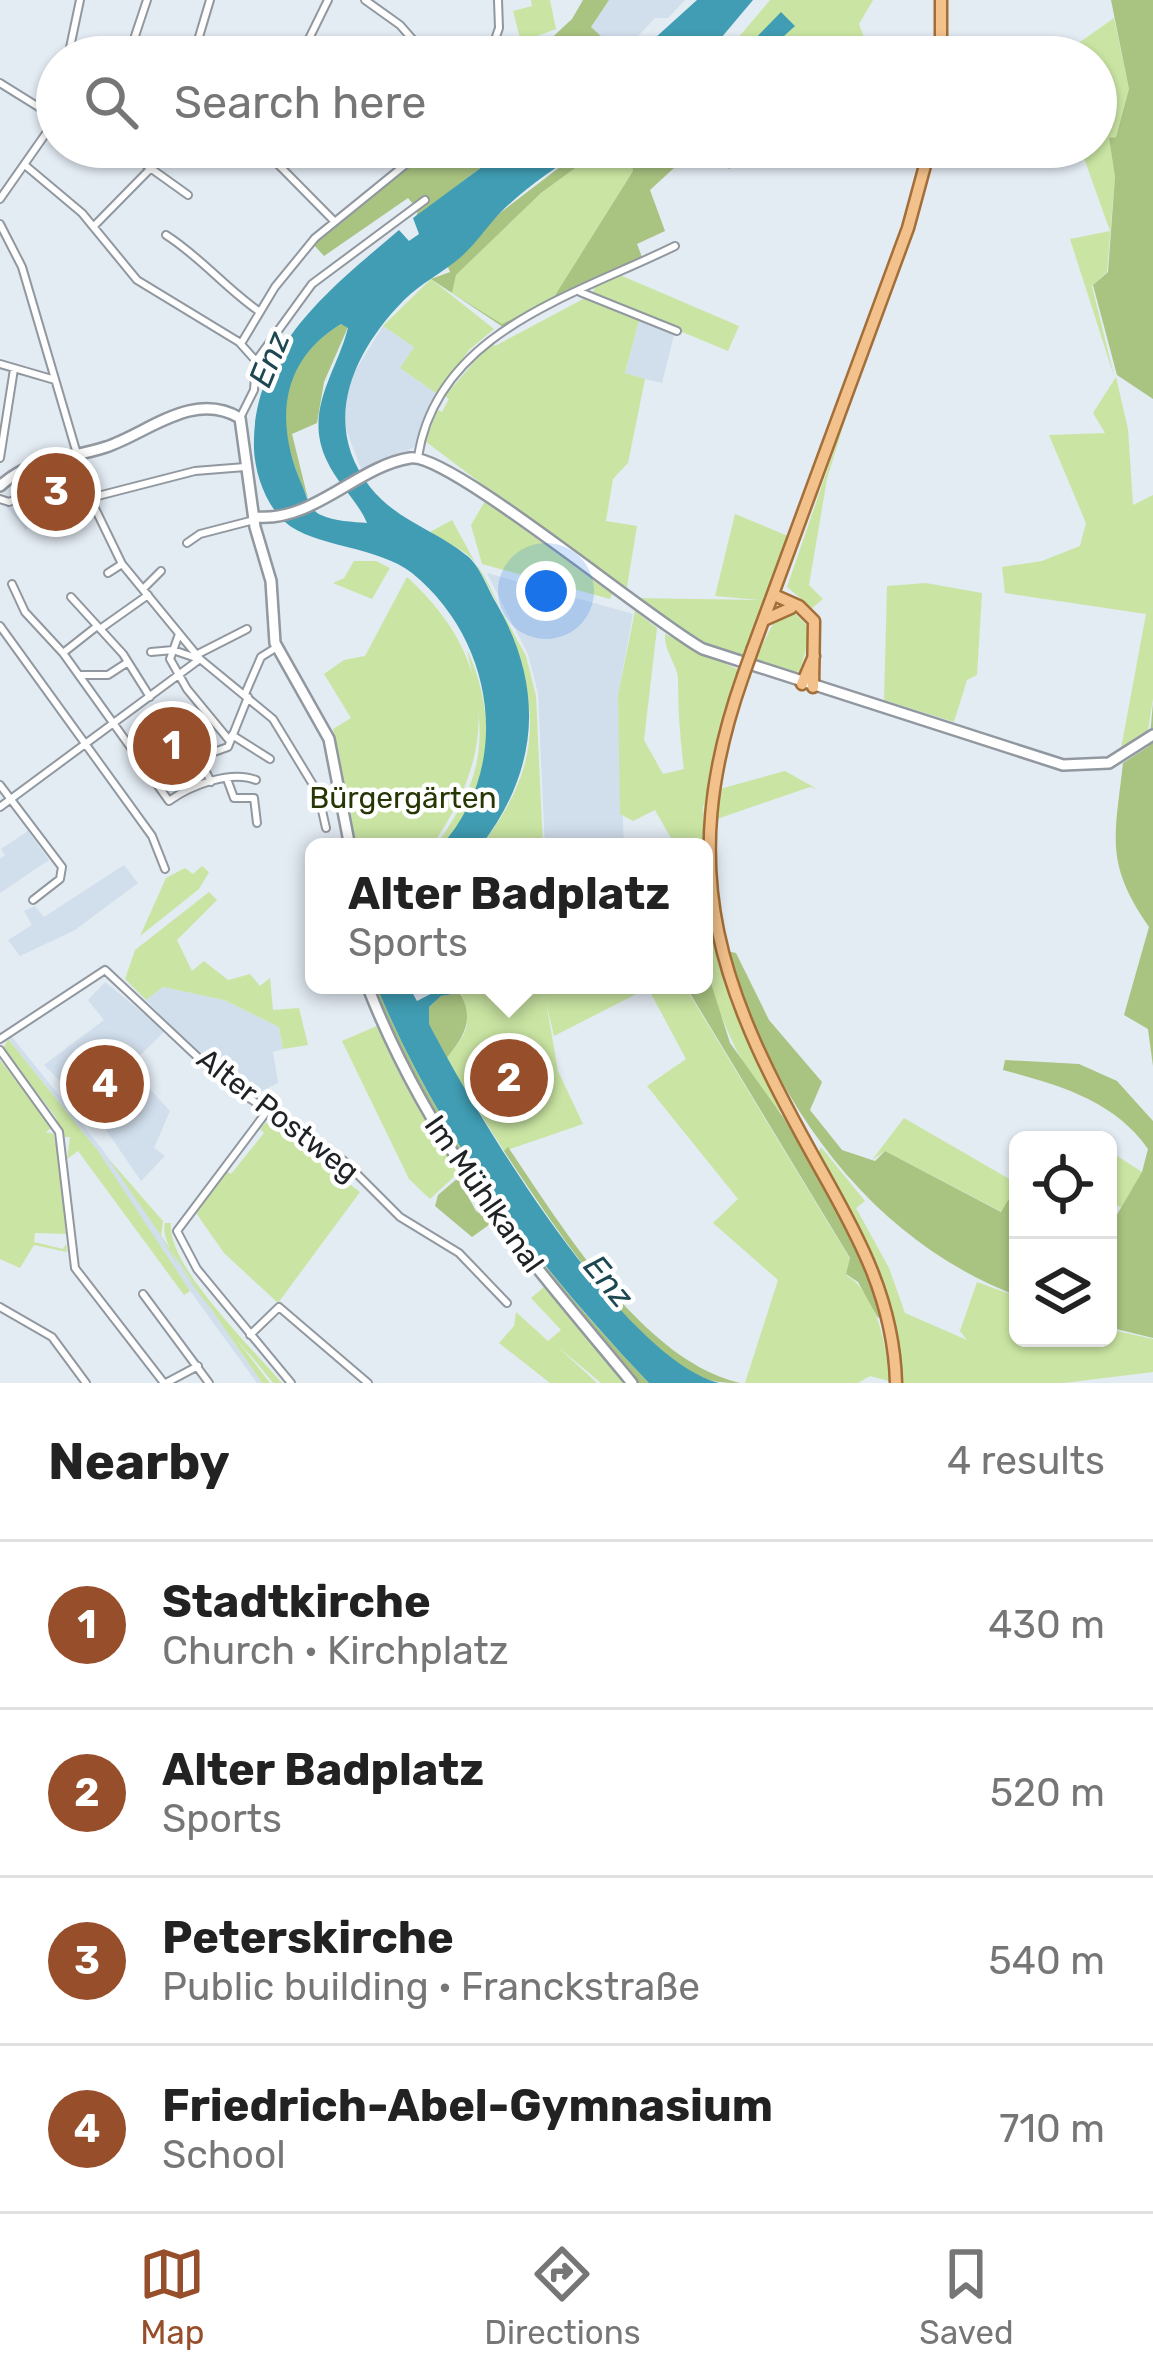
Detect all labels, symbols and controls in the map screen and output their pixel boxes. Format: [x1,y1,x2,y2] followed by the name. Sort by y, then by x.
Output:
[36,36,1117,168] search box
[78,69,144,135] icon: search
[174,76,426,129] text: Search here
[240,325,298,393] water label: Enz
[17,447,95,537] pin: 3
[516,561,576,621] your location
[133,701,211,791] pin: 1
[309,780,497,816] park label: Bürgergärten
[305,838,713,994] popup
[348,867,670,920] text: Alter Badplatz
[348,920,468,966] text: Sports
[470,1033,548,1123] pin: 2
[66,1039,144,1129] pin: 4
[190,1041,366,1189] street label: Alter Postweg
[417,1109,551,1279] street label: Im Mühlkanal
[1009,1131,1117,1347] map controls
[1009,1131,1117,1239] button: locate
[1009,1239,1117,1347] button: layers
[576,1247,642,1315] water label: Enz
[48,1431,230,1492] text: Nearby
[947,1438,1105,1484] text: 4 results
[162,1575,431,1628] text: Stadtkirche
[77,1602,97,1648] text: 1
[988,1602,1105,1648] text: 430 m
[162,1628,509,1674] text: Church · Kirchplatz
[162,1743,484,1796] text: Alter Badplatz
[74,1770,100,1816] text: 2
[990,1770,1105,1816] text: 520 m
[162,1796,282,1842] text: Sports
[162,1911,454,1964] text: Peterskirche
[74,1938,100,1984] text: 3
[989,1938,1105,1984] text: 540 m
[162,1964,700,2010] text: Public building · Franckstraße
[162,2079,773,2132] text: Friedrich-Abel-Gymnasium
[74,2106,100,2152] text: 4
[999,2106,1105,2152] text: 710 m
[162,2132,286,2178] text: School
[139,2241,205,2352] tab: Map
[484,2241,641,2352] tab: Directions
[919,2241,1014,2352] tab: Saved

